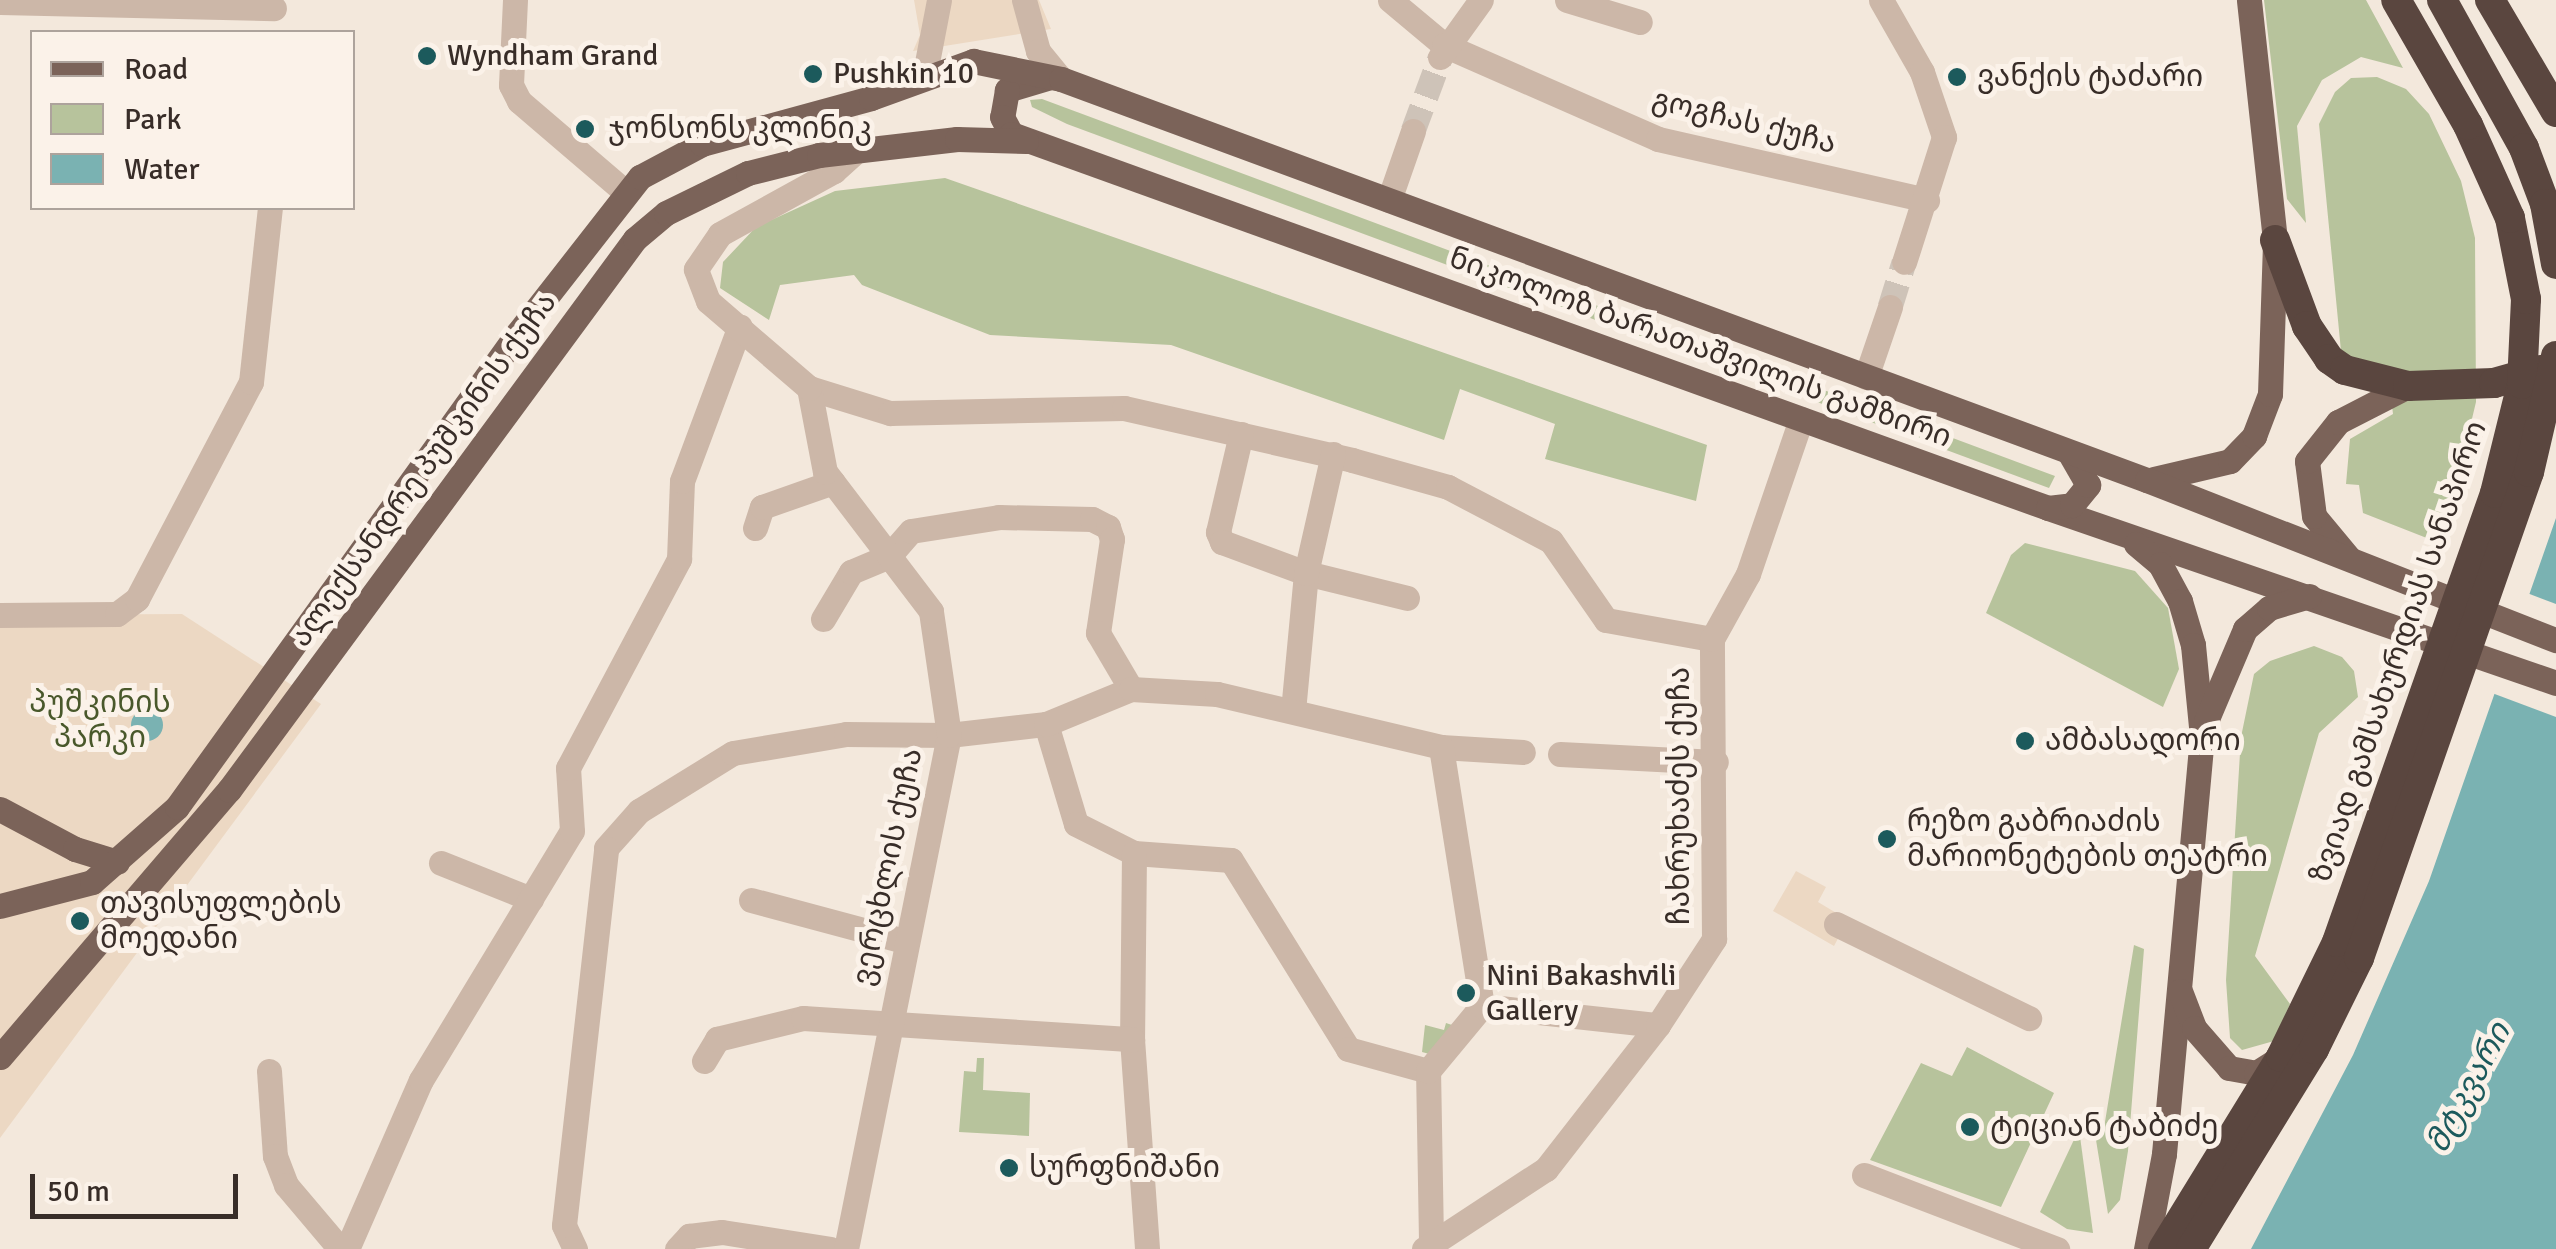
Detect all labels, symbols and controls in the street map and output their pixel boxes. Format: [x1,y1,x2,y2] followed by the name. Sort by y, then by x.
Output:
[30,30,355,210] legend
[447,38,658,74] place label: Wyndham Grand
[416,45,438,67] marker: Wyndham Grand
[124,51,188,88] text: Road
[833,56,974,92] place label: Pushkin 10
[1977,59,2203,95] place label: ვანქის ტაძარი
[802,63,824,85] marker: Pushkin 10
[1946,66,1968,88] marker: ვანქის ტაძარი
[1648,82,1840,162] street label: გოგჩას ქუჩა
[124,101,182,138] text: Park
[608,111,872,147] place label: ჯონსონს კლინიკ
[572,116,598,142] marker: ჯონსონს კლინიკ
[124,151,200,188] text: Water
[1444,240,1956,456] street label: ნიკოლოზ ბარათაშვილის გამზირი
[283,286,565,654] street label: ალექსანდრე პუშკინის ქუჩა
[2303,417,2495,887] street label: ზვიად გამსახურდიას სანაპირო
[1662,667,1698,925] street label: ჩახრუხაძეს ქუჩა
[29,685,171,756] park label: პუშკინის პარკი
[2045,723,2241,759] place label: ამბასადორი
[2014,730,2036,752] marker: ამბასადორი
[845,745,931,989] street label: ვერცხლის ქუჩა
[1907,804,2268,874] place label: რეზო გაბრიაძის მარიონეტების თეატრი
[1876,828,1898,850] marker: რეზო გაბრიაძის მარიონეტების თეატრი
[100,886,342,956] place label: თავისუფლების მოედანი
[69,910,91,932] marker: თავისუფლების მოედანი
[1486,958,1676,1028] place label: Nini Bakashvili Gallery
[1455,982,1477,1004] marker: Nini Bakashvili Gallery
[2419,1017,2519,1159] water label: მტკვარი
[1990,1109,2219,1145] place label: ტიციან ტაბიძე
[1959,1116,1981,1138] marker: ტიციან ტაბიძე
[1029,1150,1220,1186] place label: სურფნიშანი
[35,1154,242,1216] scale bar
[998,1157,1020,1179] marker: სურფნიშანი
[47,1173,110,1210] text: 50 m

